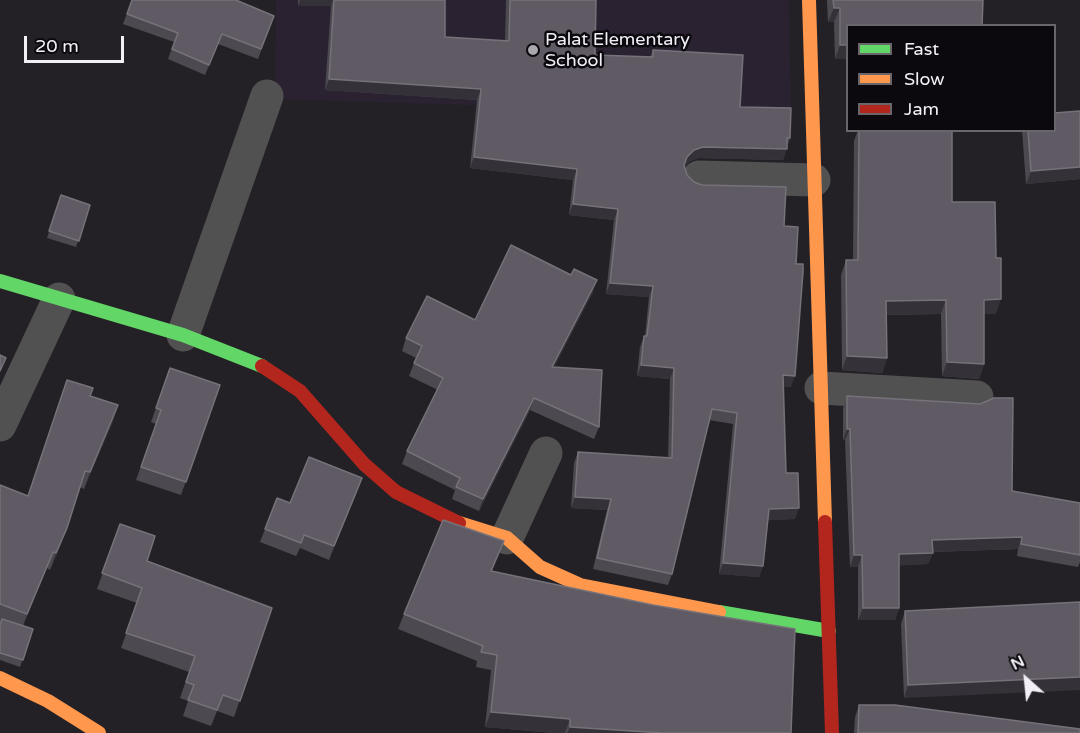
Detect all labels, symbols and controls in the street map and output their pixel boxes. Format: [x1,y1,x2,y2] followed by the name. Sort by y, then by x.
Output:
[27,24,128,62] scale bar
[846,24,1056,132] legend
[545,29,690,72] place label: Palat Elementary School
[35,35,79,57] text: 20 m
[904,38,939,60] text: Fast
[526,43,540,57] marker: Palat Elementary School
[904,68,945,90] text: Slow
[904,98,939,120] text: Jam
[996,649,1056,709] north arrow
[1008,651,1028,675] text: N

